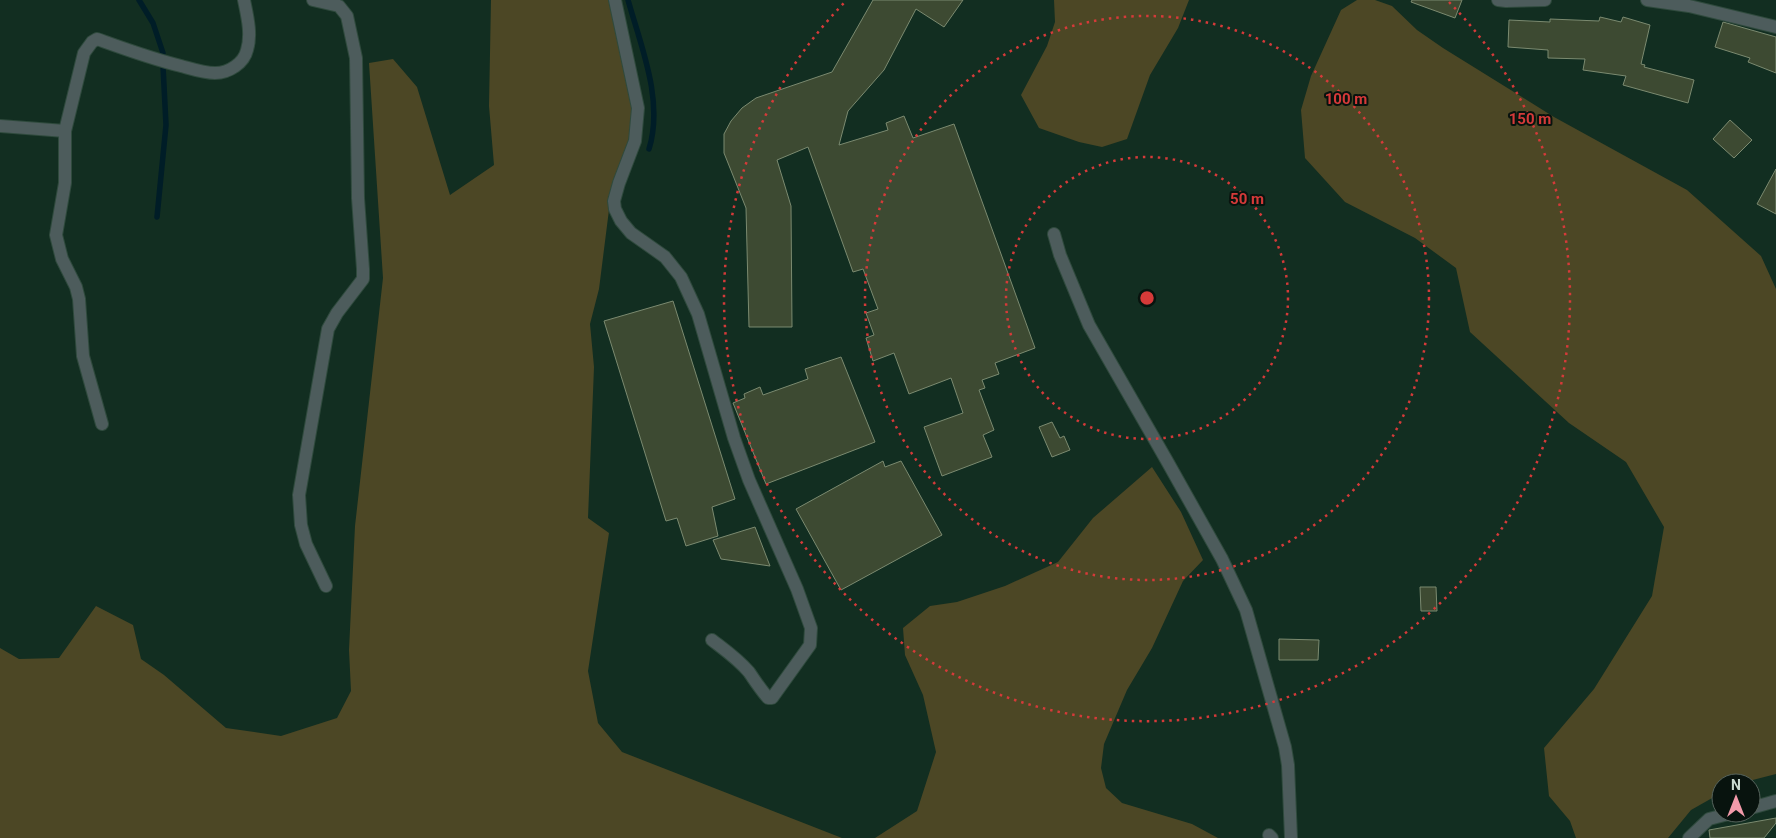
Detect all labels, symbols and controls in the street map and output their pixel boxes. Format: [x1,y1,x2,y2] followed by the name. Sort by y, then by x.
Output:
[1325,90,1367,108] text: 100 m
[1509,110,1551,128] text: 150 m
[1230,190,1264,208] text: 50 m
[1138,289,1156,307] centre of rings
[1711,773,1761,823] north arrow
[1731,777,1741,793] text: N

